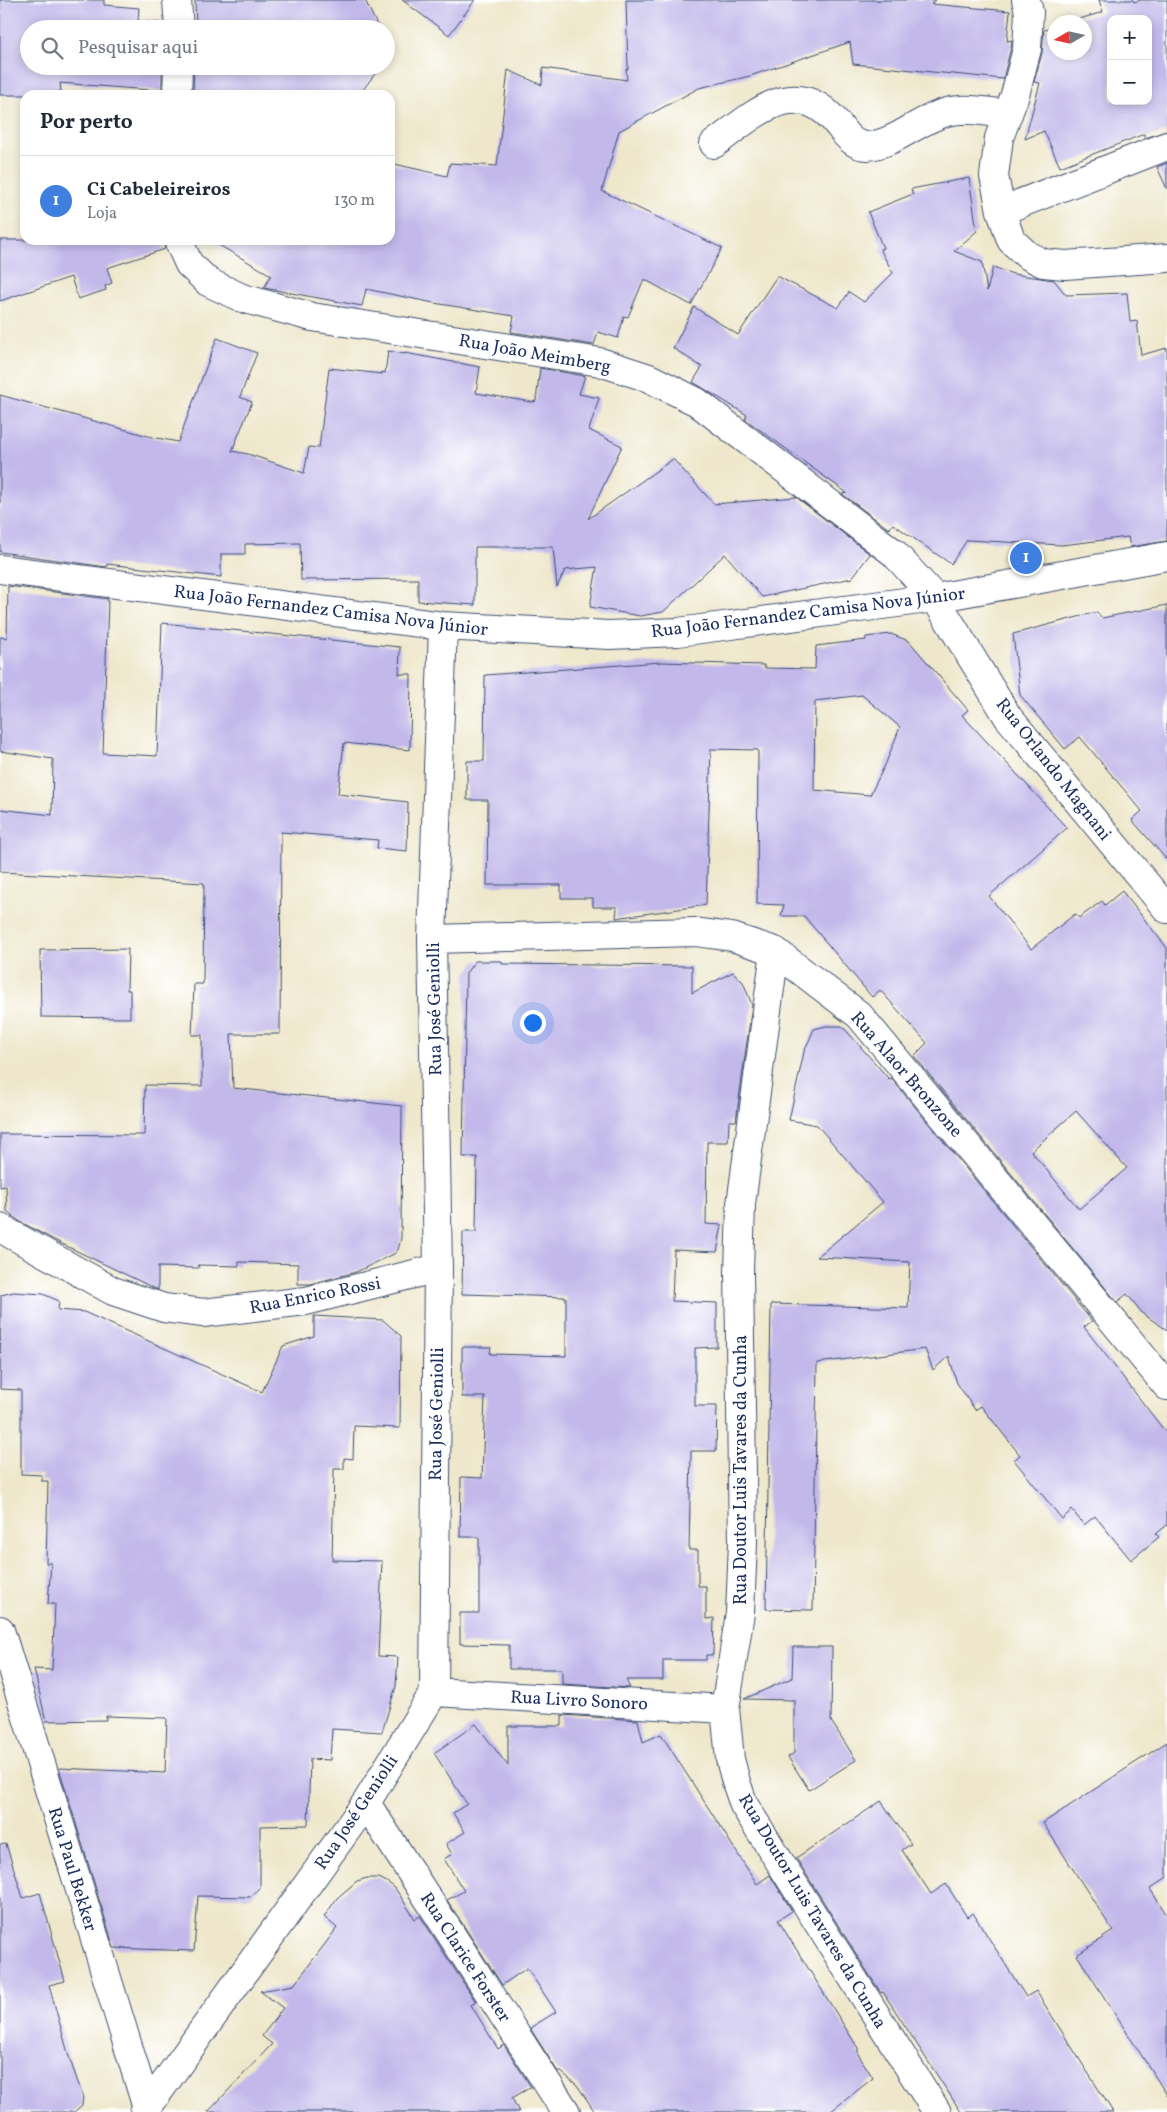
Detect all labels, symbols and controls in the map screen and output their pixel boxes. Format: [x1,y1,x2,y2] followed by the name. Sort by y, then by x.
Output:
[1047,15,1092,60] north arrow
[1107,15,1152,105] map controls
[1107,15,1152,60] button: +
[20,20,395,75] search box
[38,34,66,62] icon: search
[78,35,198,61] text: Pesquisar aqui
[1107,60,1152,105] button: −
[40,108,133,137] text: Por perto
[87,177,230,203] text: Ci Cabeleireiros
[53,190,59,212] text: 1
[334,190,375,212] text: 130 m
[87,203,117,225] text: Loja
[457,329,613,380] street label: Rua João Meimberg
[1010,539,1042,577] pin: 1
[172,580,490,643] street label: Rua João Fernandez Camisa Nova Júnior
[650,582,967,645] street label: Rua João Fernandez Camisa Nova Júnior
[989,693,1117,847] street label: Rua Orlando Magnani
[422,942,449,1076] street label: Rua José Geniolli
[844,1007,968,1143] street label: Rua Alaor Bronzone
[520,1010,546,1036] your location
[248,1271,383,1321] street label: Rua Enrico Rossi
[729,1335,754,1605] street label: Rua Doutor Luis Tavares da Cunha
[424,1347,451,1481] street label: Rua José Geniolli
[510,1685,648,1718] street label: Rua Livro Sonoro
[309,1750,405,1875] street label: Rua José Geniolli
[731,1790,892,2034] street label: Rua Doutor Luis Tavares da Cunha
[41,1804,102,1935] street label: Rua Paul Bekker
[413,1888,516,2028] street label: Rua Clarice Forster

